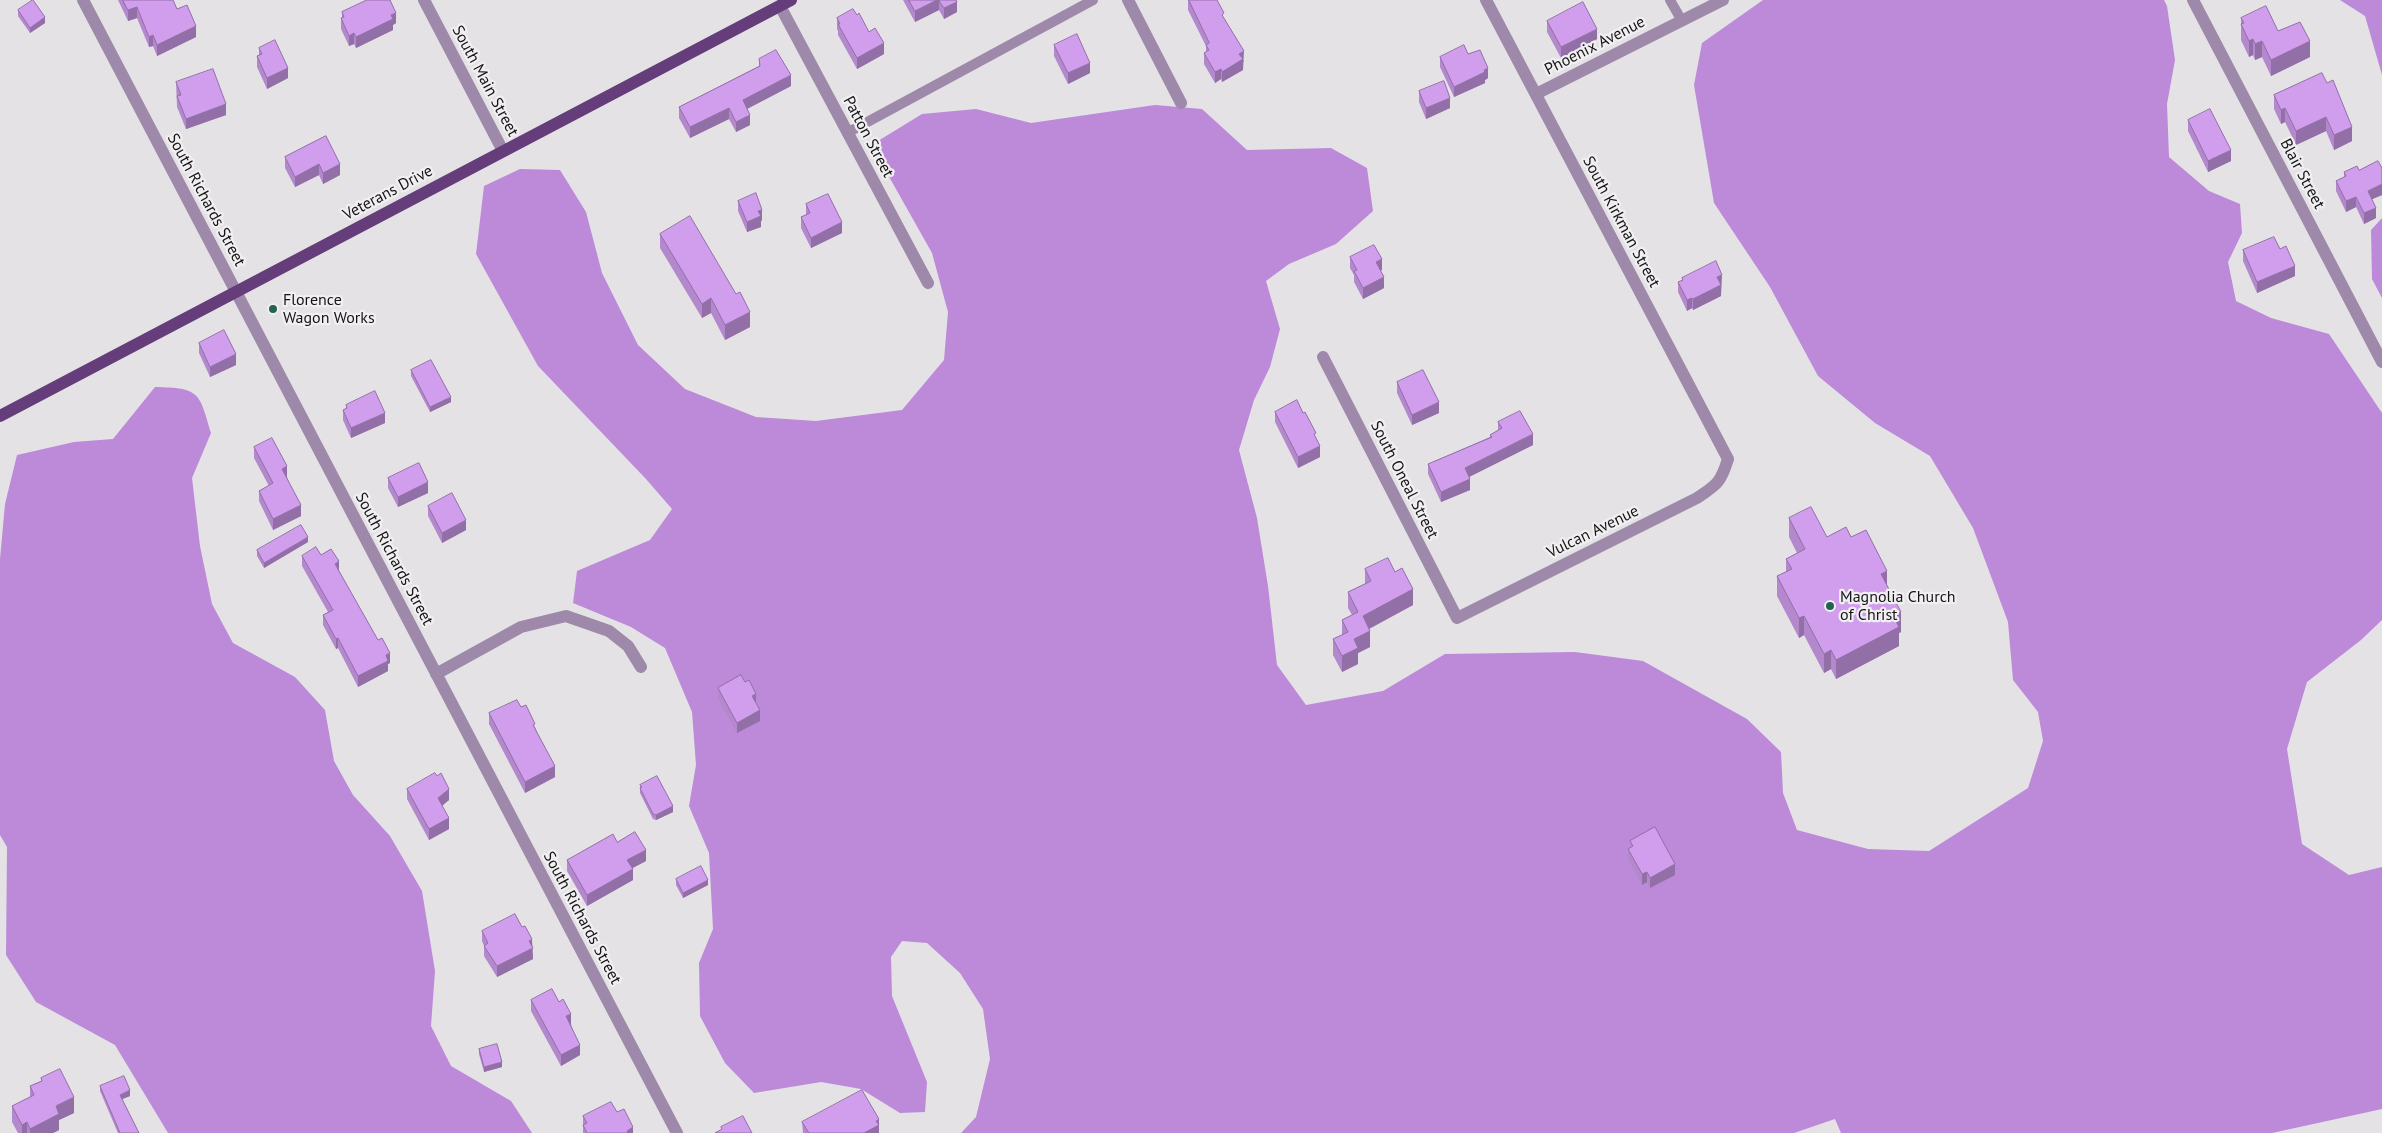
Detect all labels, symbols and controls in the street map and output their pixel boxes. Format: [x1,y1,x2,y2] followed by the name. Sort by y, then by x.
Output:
[1542,12,1648,80] street label: Phoenix Avenue
[448,22,522,140] street label: South Main Street
[839,93,897,181] street label: Patton Street
[163,130,249,270] street label: South Richards Street
[2275,136,2329,212] street label: Blair Street
[1578,153,1664,291] street label: South Kirkman Street
[340,161,436,225] street label: Veterans Drive
[283,290,375,328] place label: Florence Wagon Works
[267,303,279,315] marker: Florence Wagon Works
[1366,418,1442,542] street label: South Oneal Street
[351,489,437,629] street label: South Richards Street
[1544,502,1642,562] street label: Vulcan Avenue
[1840,587,1956,625] place label: Magnolia Church of Christ
[1824,600,1836,612] marker: Magnolia Church of Christ
[539,848,625,988] street label: South Richards Street

